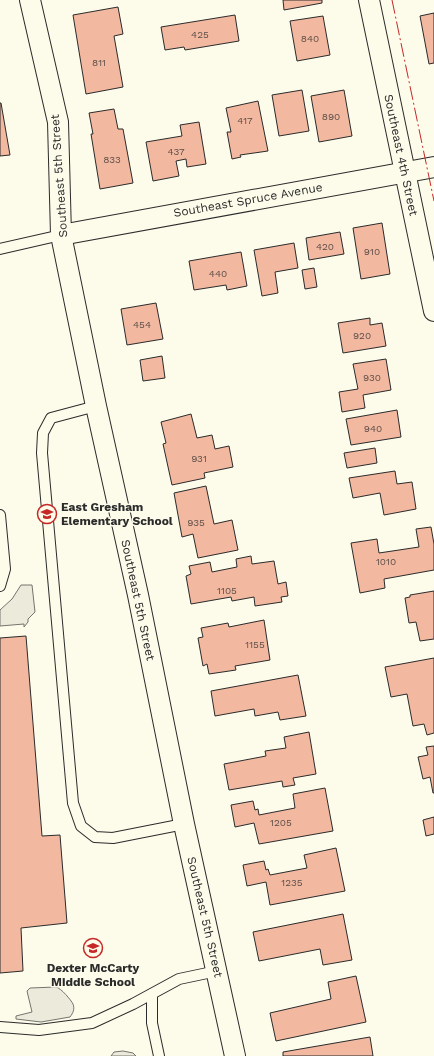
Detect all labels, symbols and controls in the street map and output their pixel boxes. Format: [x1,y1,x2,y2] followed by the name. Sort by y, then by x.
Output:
[191,29,209,40] house number: 425
[301,33,319,44] house number: 840
[92,57,106,68] house number: 811
[381,93,421,217] street label: Southeast 4th Street
[322,111,340,122] house number: 890
[48,114,70,238] street label: Southeast 5th Street
[237,115,253,126] house number: 417
[167,146,185,157] house number: 437
[103,154,121,165] house number: 833
[172,180,324,220] street label: Southeast Spruce Avenue
[316,241,334,252] house number: 420
[364,246,380,257] house number: 910
[209,268,227,279] house number: 440
[133,319,151,330] house number: 454
[353,330,371,341] house number: 920
[363,372,381,383] house number: 930
[364,423,382,434] house number: 940
[191,453,207,464] house number: 931
[61,500,173,528] place label: East Gresham Elementary School
[36,503,58,525] school or university icon: East Gresham Elementary School
[187,517,205,528] house number: 935
[118,538,158,662] street label: Southeast 5th Street
[376,556,396,567] house number: 1010
[217,585,237,596] house number: 1105
[245,639,265,650] house number: 1155
[270,817,292,828] house number: 1205
[184,855,226,979] street label: Southeast 5th Street
[281,877,303,888] house number: 1235
[82,937,104,959] school or university icon: Dexter McCarty Middle School
[47,961,140,989] place label: Dexter McCarty Middle School

